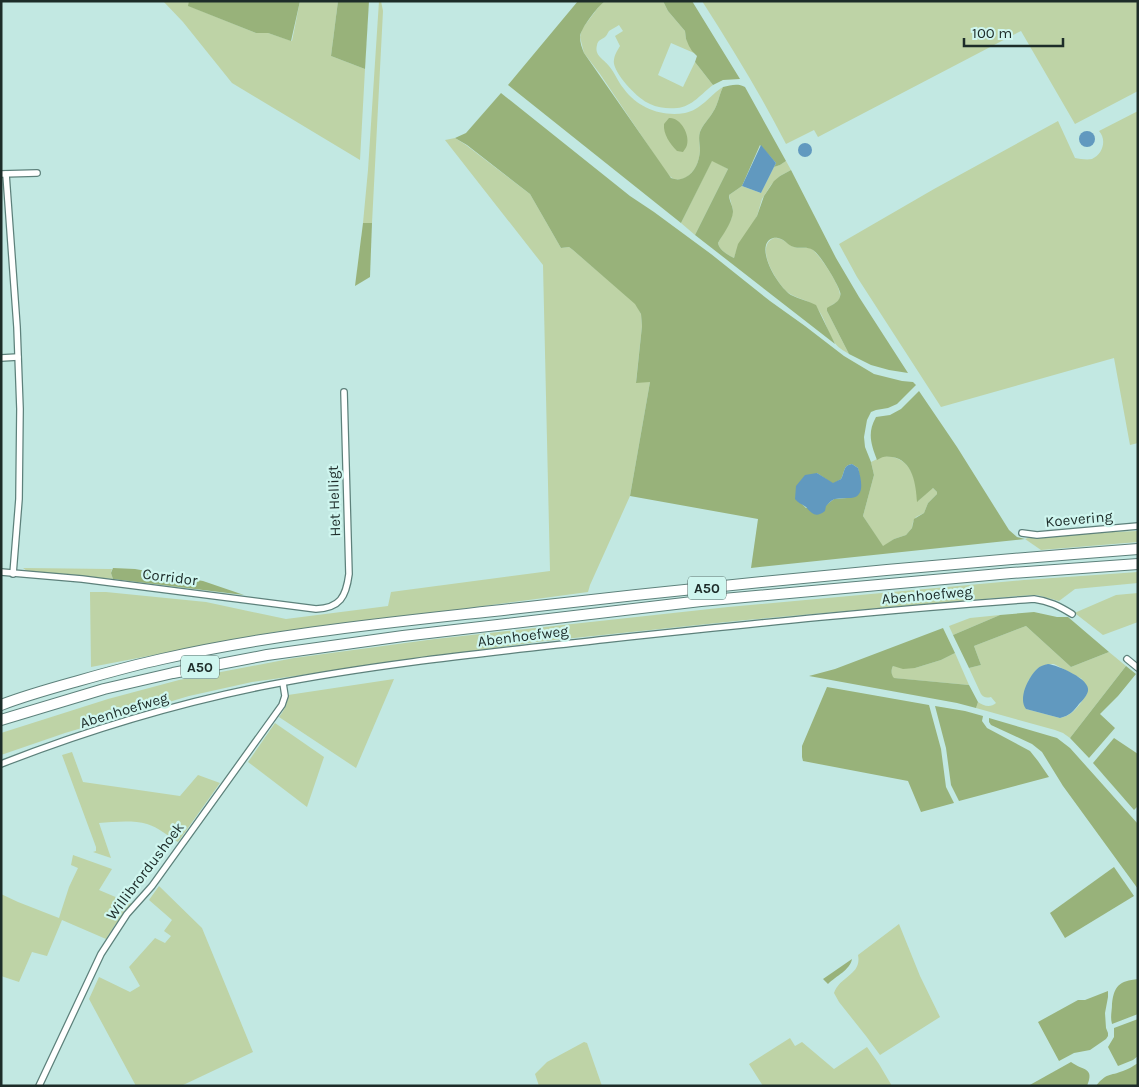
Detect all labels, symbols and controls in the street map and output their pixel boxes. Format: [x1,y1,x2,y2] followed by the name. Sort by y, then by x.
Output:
[964,15,1063,47] scale bar
[972,24,1012,42] text: 100 m
[324,465,344,537] street label: Het Helligt
[1045,507,1114,531] street label: Koevering
[141,565,199,589] street label: Corridor
[688,576,726,600] road number: A50
[881,582,974,608] street label: Abenhoefweg
[477,621,570,651] street label: Abenhoefweg
[181,656,219,679] road number: A50
[78,688,171,732] street label: Abenhoefweg
[102,818,188,924] street label: Willibrordushoek

